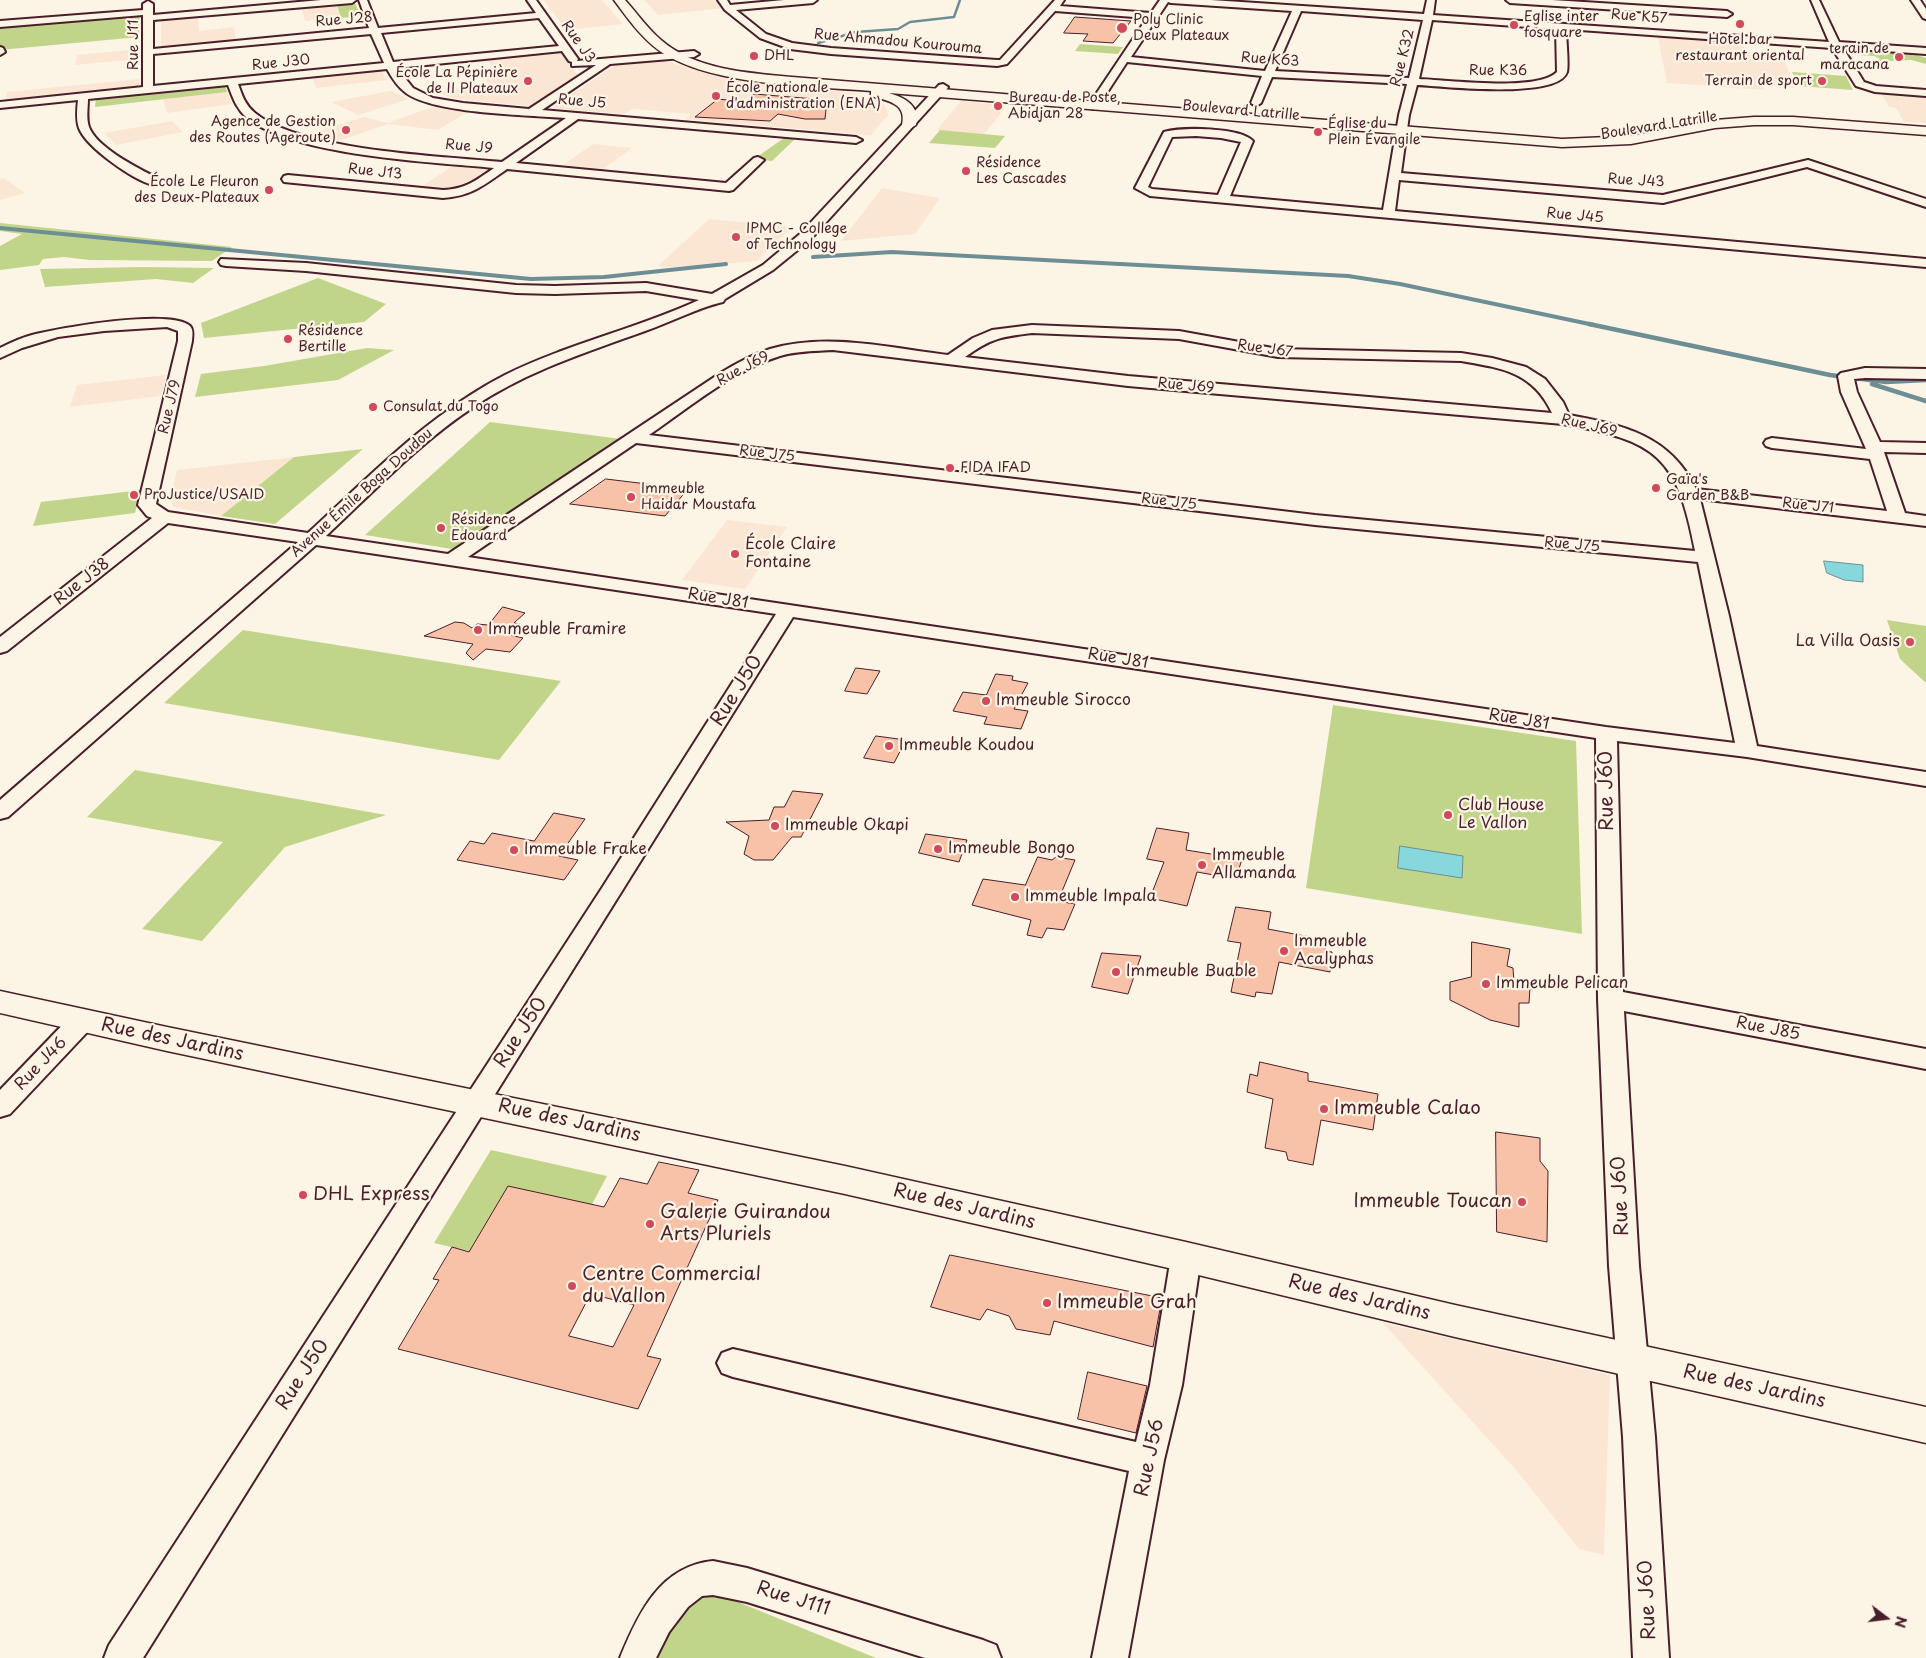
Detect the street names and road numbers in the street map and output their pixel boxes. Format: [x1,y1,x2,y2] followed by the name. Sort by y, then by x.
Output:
[1610,7,1668,27] street label: Rue K57
[315,9,373,31] street label: Rue J28
[557,17,599,67] street label: Rue J3
[126,20,142,70] street label: Rue J11
[813,26,983,58] street label: Rue Ahmadou Kourouma
[1388,27,1418,89] street label: Rue K32
[1240,50,1300,70] street label: Rue K63
[251,52,311,74] street label: Rue J30
[1469,63,1527,79] street label: Rue K36
[557,92,607,112] street label: Rue J5
[1181,97,1301,125] street label: Boulevard Latrille
[1599,108,1719,144] street label: Boulevard Latrille
[444,137,494,157] street label: Rue J9
[347,161,403,183] street label: Rue J13
[1607,171,1665,191] street label: Rue J43
[1546,205,1604,227] street label: Rue J45
[1236,337,1294,361] street label: Rue J67
[714,348,772,390] street label: Rue J69
[1157,375,1215,397] street label: Rue J69
[156,378,184,436] street label: Rue J79
[1559,411,1619,441] street label: Rue J69
[288,425,436,561] street label: Avenue Émile Boga Doudou
[738,442,796,466] street label: Rue J75
[1140,490,1198,514] street label: Rue J75
[1781,495,1835,517] street label: Rue J71
[1543,534,1601,556] street label: Rue J75
[50,554,114,610] street label: Rue J38
[686,585,750,613] street label: Rue J81
[1086,645,1150,673] street label: Rue J81
[706,651,768,731] street label: Rue J50
[1487,706,1551,734] street label: Rue J81
[1595,751,1619,831] street label: Rue J60
[490,993,552,1073] street label: Rue J50
[1734,1013,1802,1045] street label: Rue J85
[99,1014,245,1066] street label: Rue des Jardins
[11,1033,71,1095] street label: Rue J46
[496,1095,642,1147] street label: Rue des Jardins
[1608,1155,1634,1237] street label: Rue J60
[891,1180,1037,1234] street label: Rue des Jardins
[1286,1271,1432,1325] street label: Rue des Jardins
[272,1335,334,1415] street label: Rue J50
[1681,1361,1827,1413] street label: Rue des Jardins
[1131,1417,1169,1499] street label: Rue J56
[1635,1559,1661,1641] street label: Rue J60
[754,1577,832,1621] street label: Rue J111

